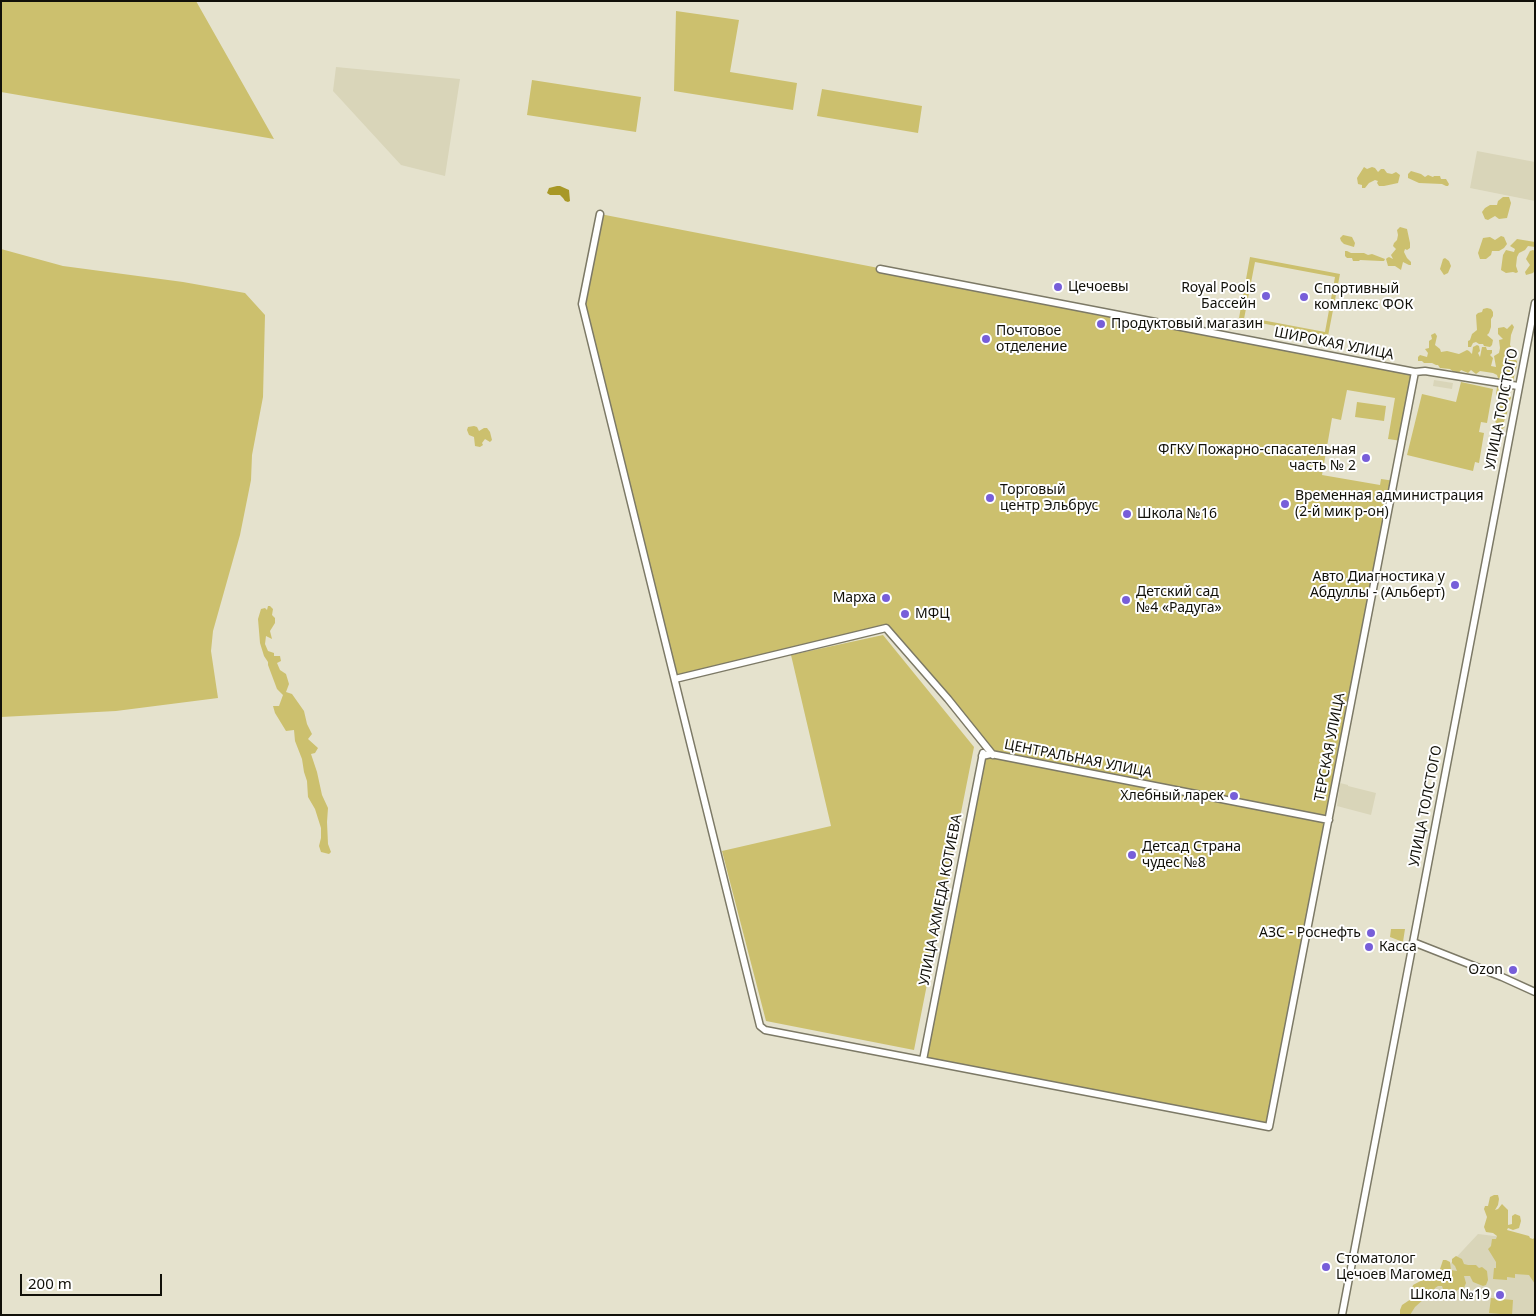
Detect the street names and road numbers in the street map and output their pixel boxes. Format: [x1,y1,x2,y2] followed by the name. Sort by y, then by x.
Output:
[1273,324,1395,364] street label: ШИРОКАЯ УЛИЦА
[1482,347,1522,471] street label: УЛИЦА ТОЛСТОГО
[1311,691,1349,803] street label: ТЕРСКАЯ УЛИЦА
[1003,736,1153,782] street label: ЦЕНТРАЛЬНАЯ УЛИЦА
[1406,744,1446,868] street label: УЛИЦА ТОЛСТОГО
[916,813,966,987] street label: УЛИЦА АХМЕДА КОТИЕВА

